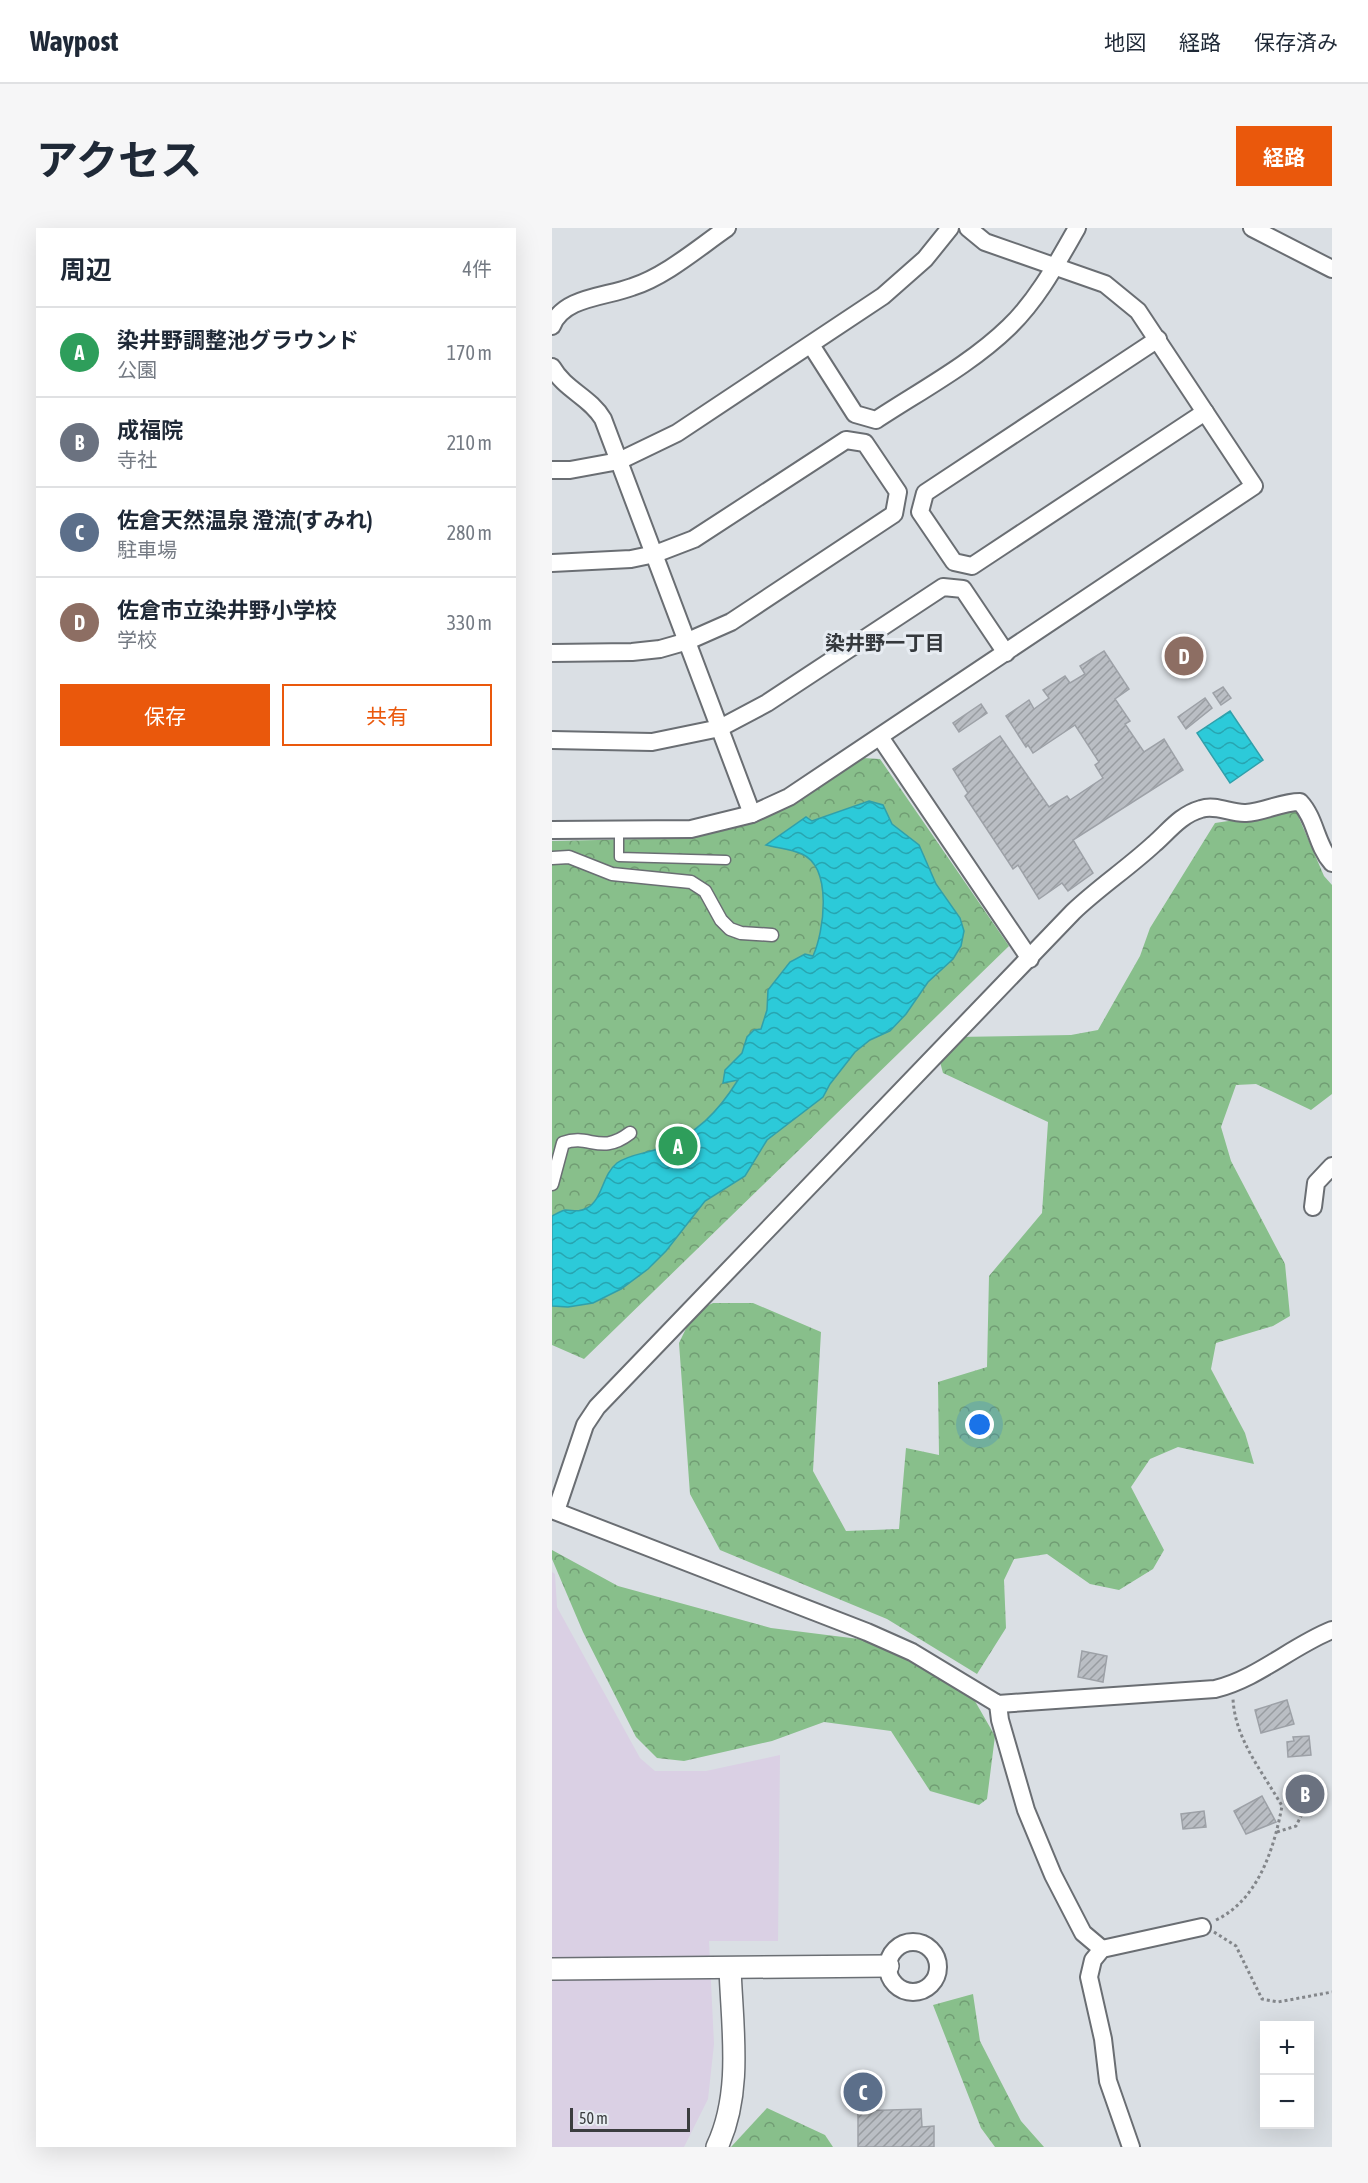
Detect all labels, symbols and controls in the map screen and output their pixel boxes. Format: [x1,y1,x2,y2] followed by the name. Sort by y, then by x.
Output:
[30,25,118,57] text: Waypost
[1104,30,1146,54] text: 地図
[1179,30,1221,54] text: 経路
[1254,30,1338,54] text: 保存済み
[1236,126,1332,186] button: 経路
[36,136,202,184] text: アクセス
[60,255,112,285] text: 周辺
[463,257,492,280] text: 4件
[117,327,359,353] text: 染井野調整池グラウンド
[75,341,84,364] text: A
[447,341,492,364] text: 170 m
[117,358,157,381] text: 公園
[117,417,183,443] text: 成福院
[75,431,84,454] text: B
[447,431,492,454] text: 210 m
[117,448,157,471] text: 寺社
[117,507,373,533] text: 佐倉天然温泉 澄流(すみれ)
[75,521,84,544] text: C
[447,521,492,544] text: 280 m
[117,538,177,561] text: 駐車場
[117,597,337,623] text: 佐倉市立染井野小学校
[74,611,85,634] text: D
[447,611,492,634] text: 330 m
[117,628,157,651] text: 学校
[825,631,945,654] district label: 染井野一丁目
[1164,634,1204,678] pin: D
[60,684,270,746] button: 保存
[282,684,492,746] button: 共有
[658,1124,698,1168] pin: A
[965,1410,994,1439] your location
[1286,1772,1324,1816] pin: B
[1260,2021,1314,2129] map controls
[1260,2021,1314,2075] button: +
[844,2070,882,2114] pin: C
[1260,2075,1314,2129] button: −
[570,2105,690,2132] scale bar
[579,2109,608,2127] text: 50 m

